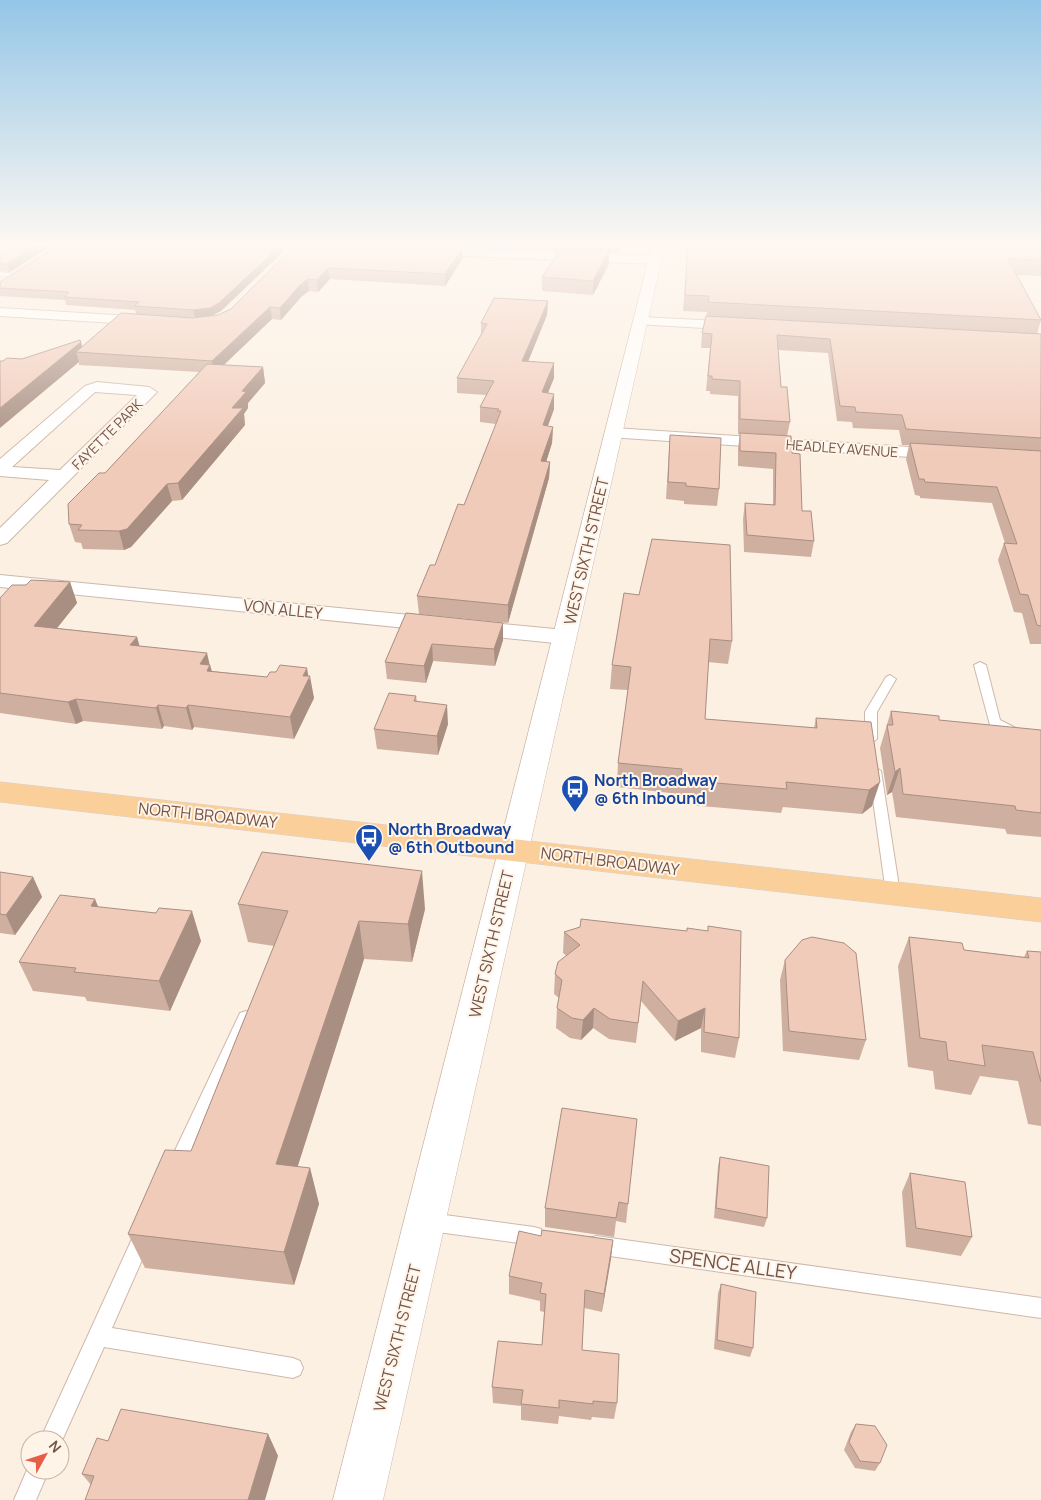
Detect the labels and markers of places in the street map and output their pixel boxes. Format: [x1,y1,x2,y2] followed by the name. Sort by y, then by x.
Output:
[594,769,717,809] place label: North Broadway @ 6th Inbound
[560,774,590,813] bus stop icon: North Broadway @ 6th Inbound
[388,818,514,858] place label: North Broadway @ 6th Outbound
[354,823,384,862] bus stop icon: North Broadway @ 6th Outbound

